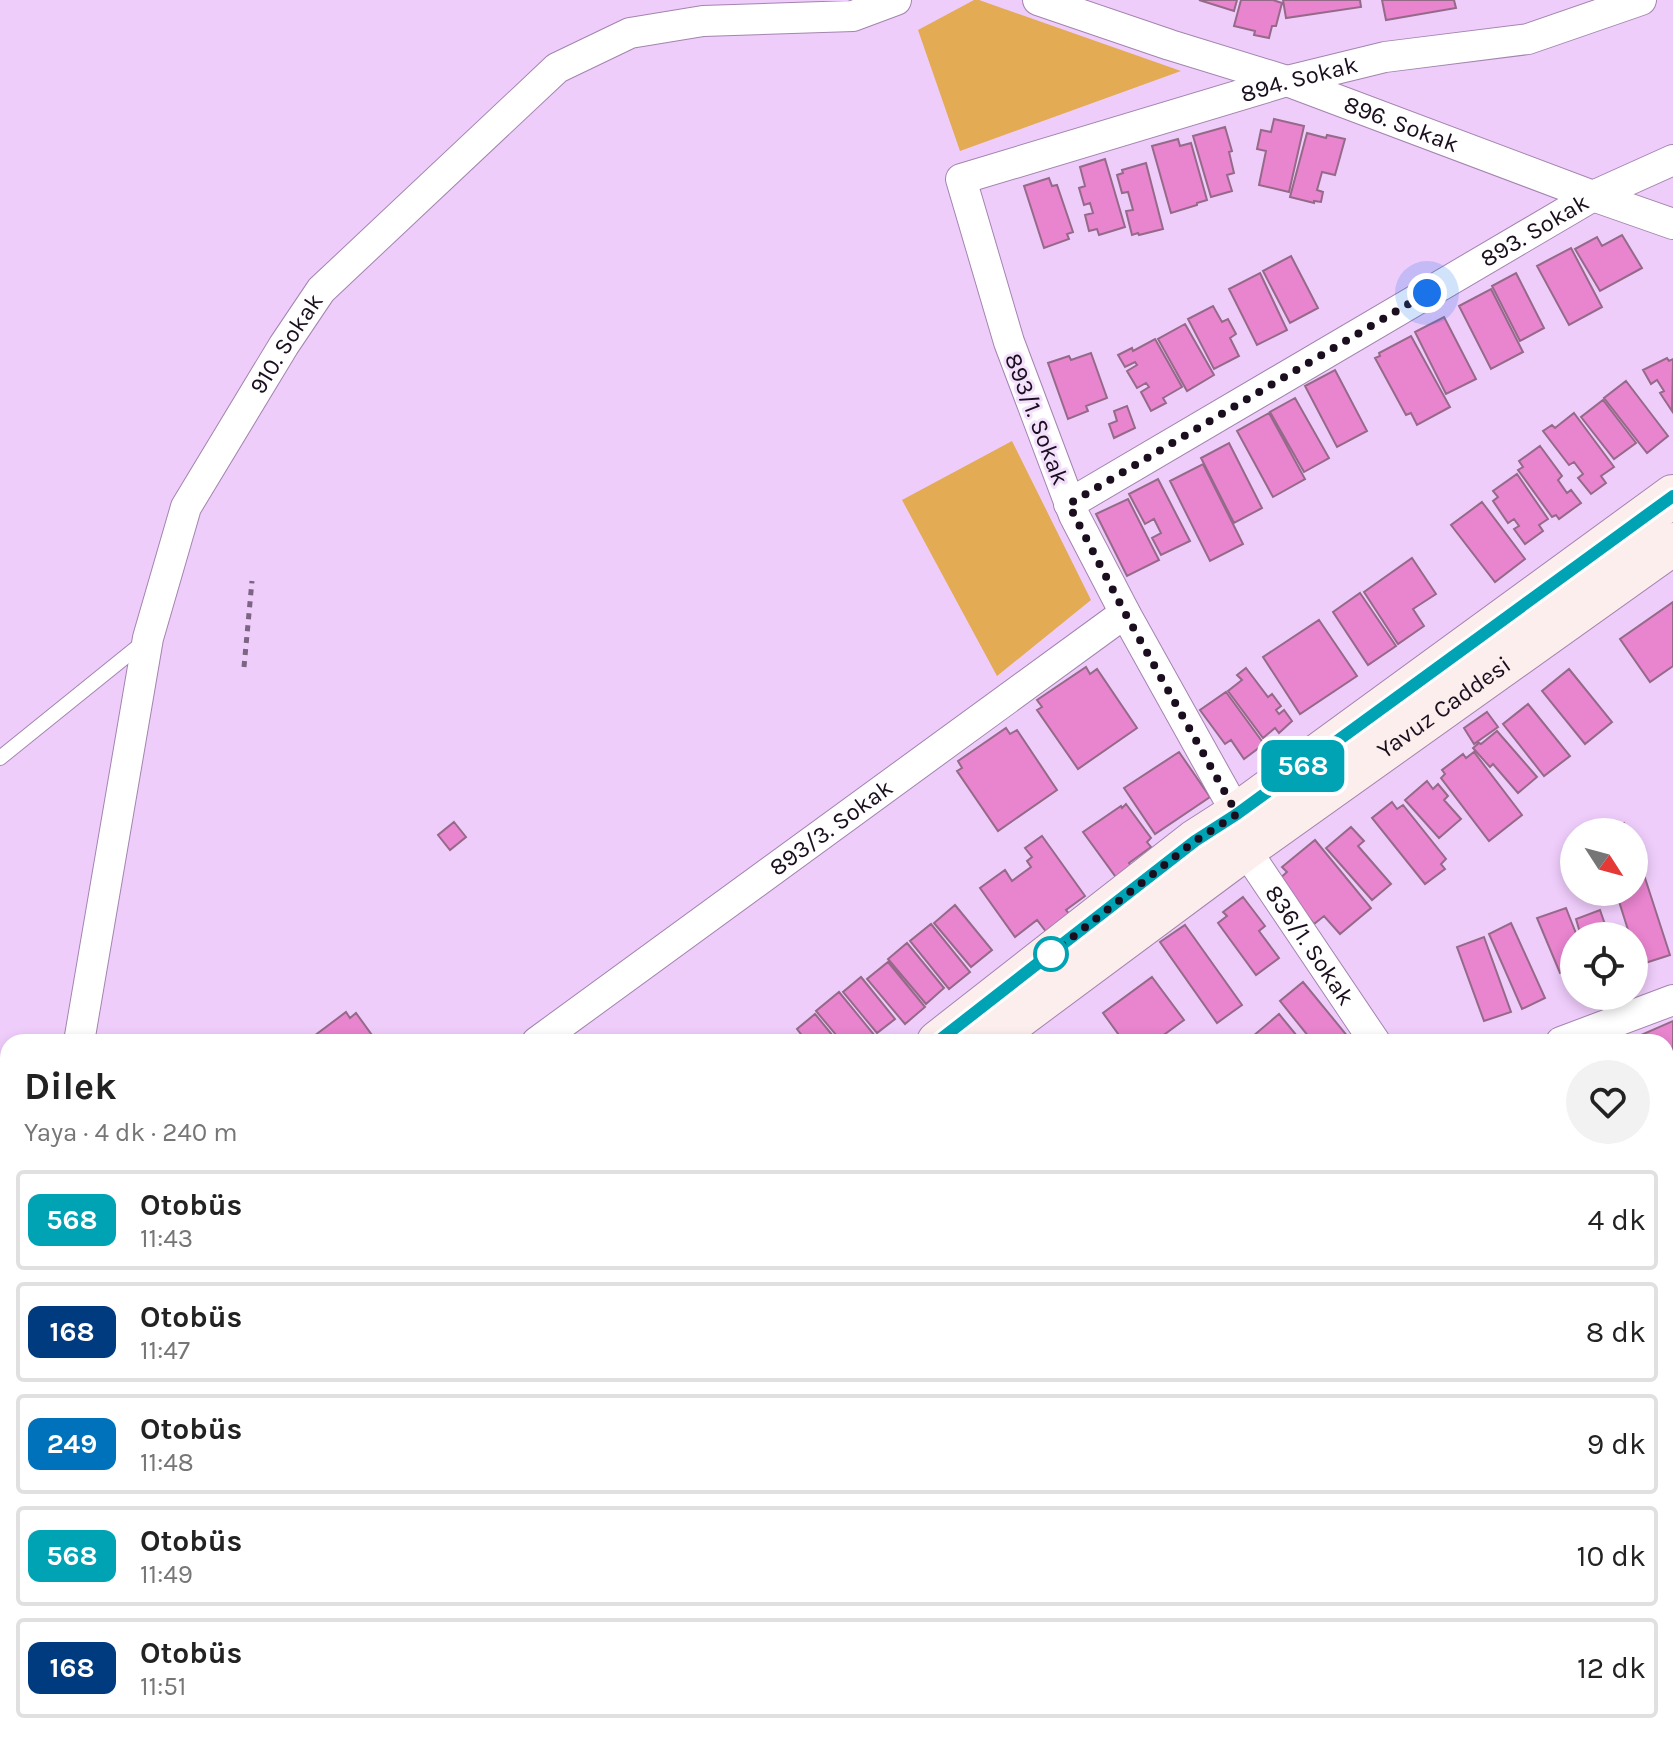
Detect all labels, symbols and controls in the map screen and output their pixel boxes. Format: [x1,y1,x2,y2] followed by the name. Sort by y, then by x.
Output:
[1237,50,1361,108] street label: 894. Sokak
[1340,90,1463,158] street label: 896. Sokak
[1475,188,1594,273] street label: 893. Sokak
[1407,273,1447,313] your location
[244,288,329,399] street label: 910. Sokak
[999,349,1075,489] street label: 893/1. Sokak
[1372,650,1516,764] street label: Yavuz Caddesi
[1257,740,1349,792] line badge: 568
[1277,749,1329,782] text: 568
[764,773,898,882] street label: 893/3. Sokak
[1560,818,1648,906] north arrow
[1560,818,1648,1010] map controls
[1259,880,1360,1011] street label: 836/1. Sokak
[1560,922,1648,1010] button: locate
[1034,937,1068,971] unlabelled marker
[1566,1060,1650,1144] button: heart
[24,1064,117,1109] text: Dilek
[24,1117,238,1148] text: Yaya · 4 dk · 240 m
[140,1187,242,1223] text: Otobüs
[1587,1202,1646,1238] text: 4 dk
[46,1203,98,1236] text: 568
[140,1223,193,1254] text: 11:43
[140,1299,242,1335] text: Otobüs
[1586,1314,1646,1350] text: 8 dk
[49,1315,95,1348] text: 168
[140,1335,190,1366] text: 11:47
[140,1411,242,1447] text: Otobüs
[1587,1426,1646,1462] text: 9 dk
[47,1427,97,1460] text: 249
[140,1447,194,1478] text: 11:48
[140,1523,242,1559] text: Otobüs
[1576,1538,1646,1574] text: 10 dk
[46,1539,98,1572] text: 568
[140,1559,193,1590] text: 11:49
[140,1635,242,1671] text: Otobüs
[1577,1650,1646,1686] text: 12 dk
[49,1651,95,1684] text: 168
[140,1671,186,1702] text: 11:51

